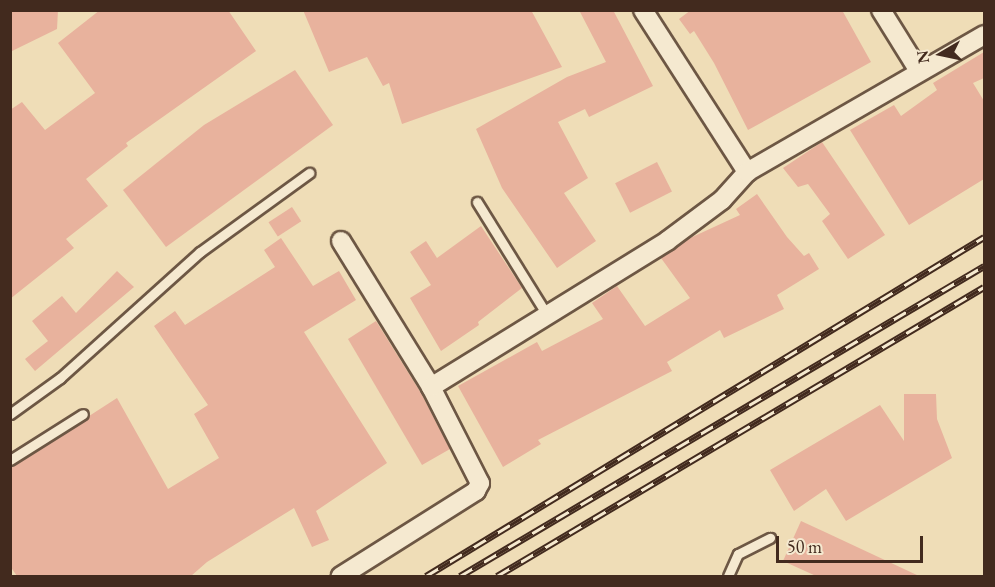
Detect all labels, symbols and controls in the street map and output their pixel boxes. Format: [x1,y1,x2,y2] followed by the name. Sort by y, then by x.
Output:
[911,24,971,84] north arrow
[911,49,934,65] text: N
[779,524,926,562] scale bar
[787,535,822,558] text: 50 m

